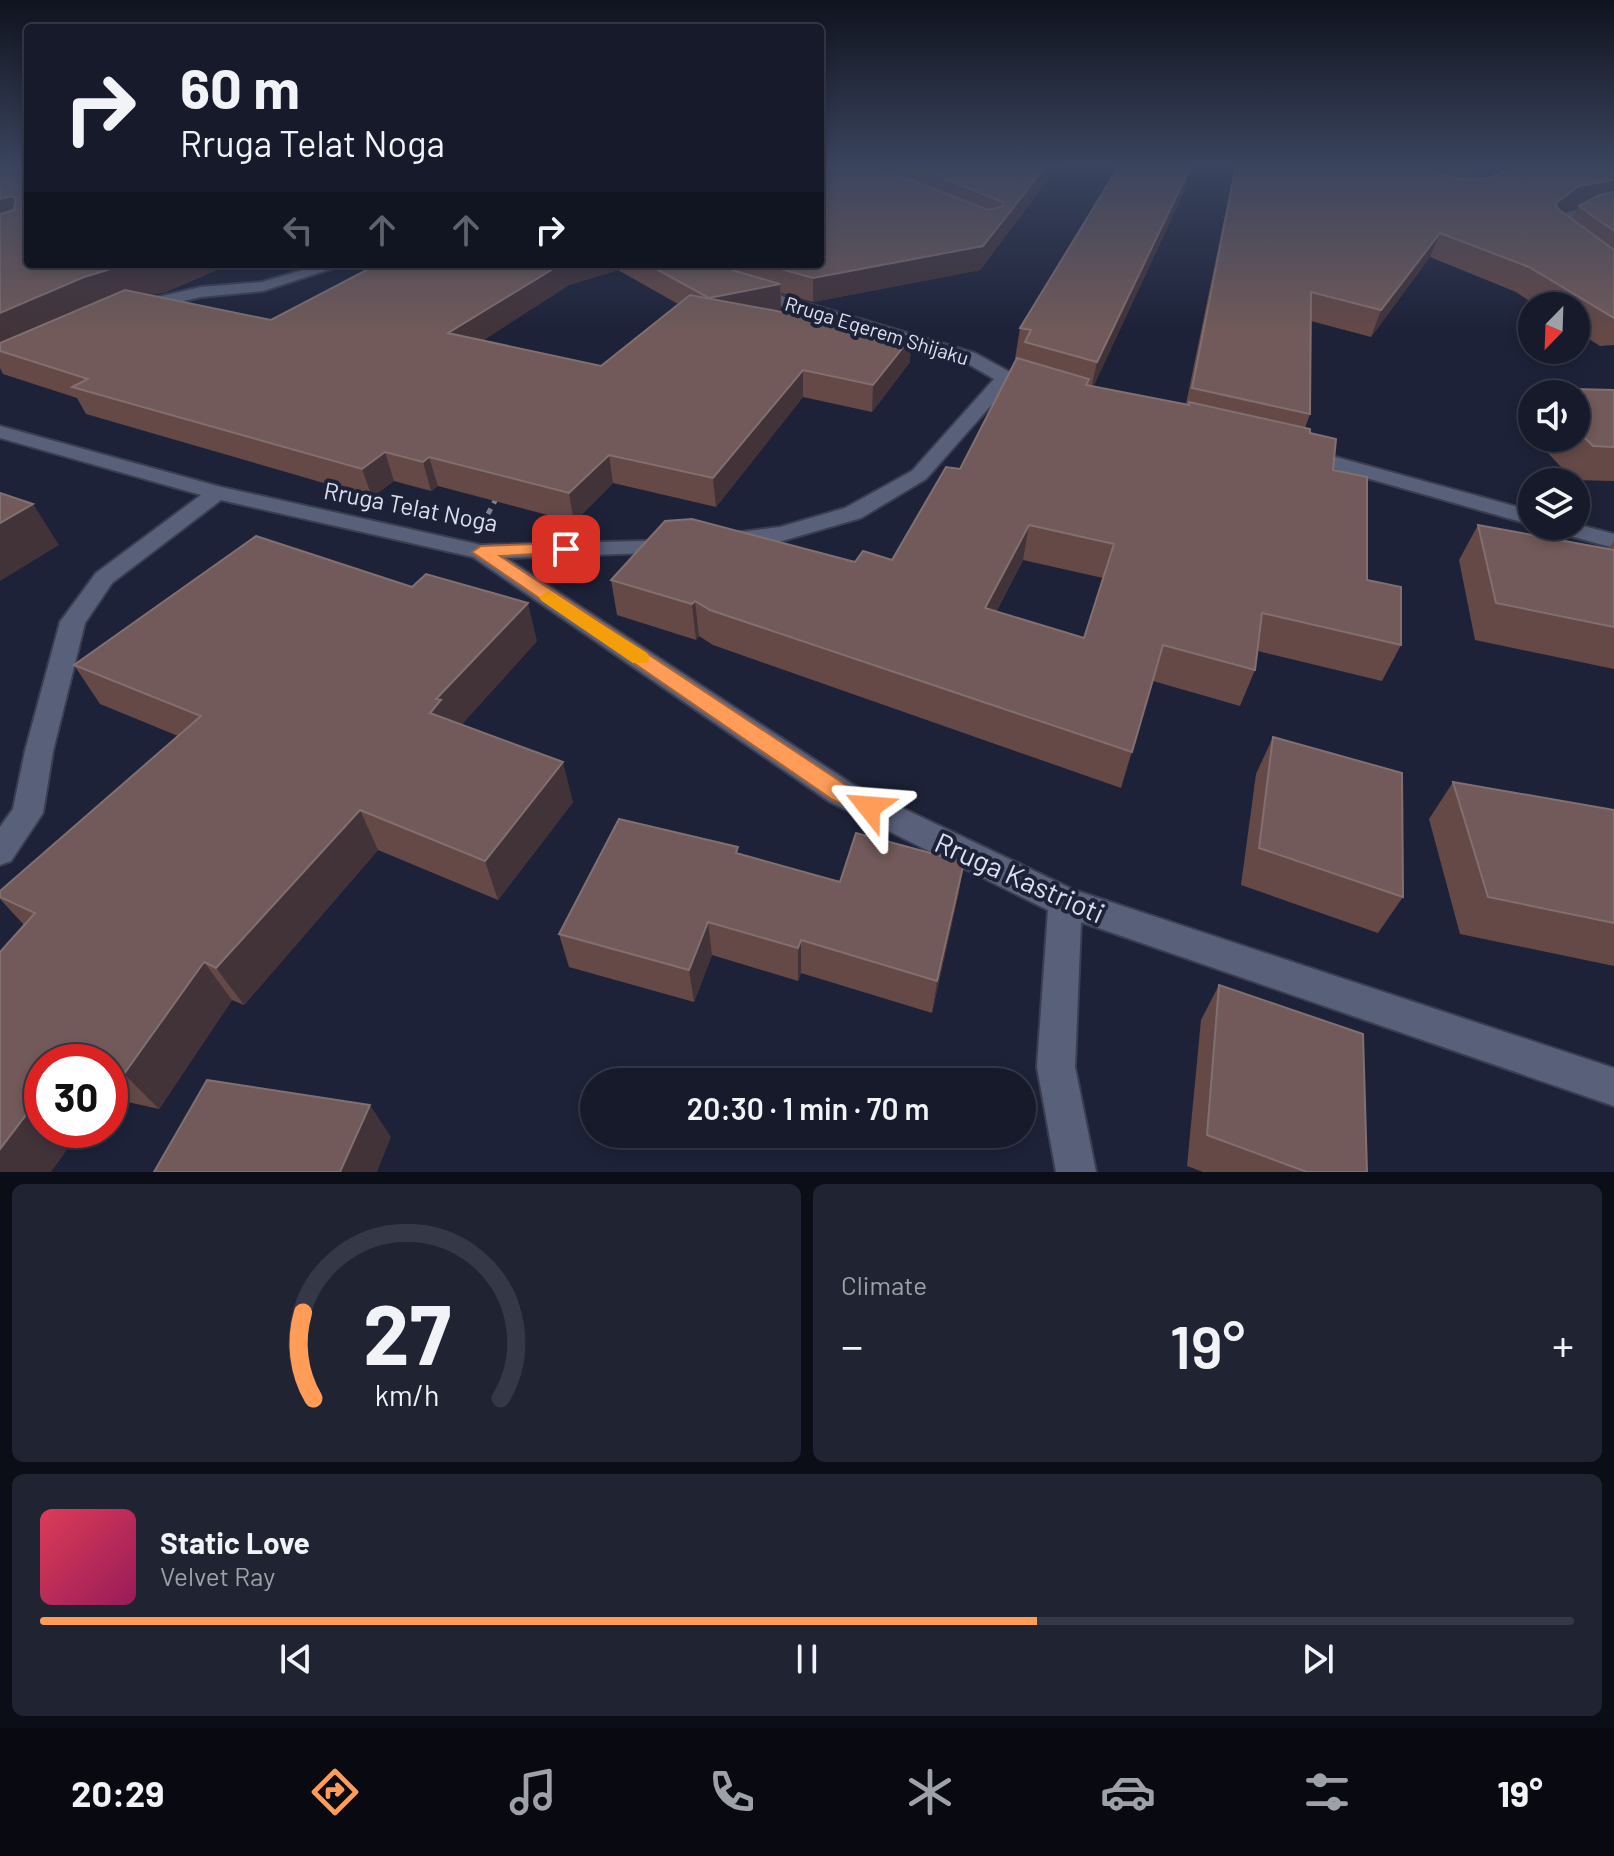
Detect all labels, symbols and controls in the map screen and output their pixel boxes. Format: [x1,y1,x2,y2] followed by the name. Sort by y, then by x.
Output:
[180,53,300,120] text: 60 m
[48,56,152,160] icon: right
[180,121,445,164] text: Rruga Telat Noga
[276,208,320,252] icon: left
[360,208,404,252] icon: ahead
[444,208,488,252] icon: ahead
[528,208,572,252] icon: right
[782,291,972,369] street label: Rruga Eqerem Shijaku
[1518,292,1590,364] north arrow
[1518,292,1590,540] map controls
[1518,380,1590,452] button: sound
[1518,468,1590,540] button: layers
[322,475,500,537] street label: Rruga Telat Noga
[532,515,600,583] pin
[544,527,588,571] icon: arrive
[827,765,911,849] position arrow
[930,824,1110,930] street label: Rruga Kastrioti
[24,1044,128,1148] speed limit sign: 30
[687,1090,929,1126] text: 20:30 · 1 min · 70 m
[841,1269,927,1300] text: Climate
[363,1282,450,1382] text: 27
[1170,1309,1245,1381] text: 19°
[841,1318,863,1371] text: −
[1552,1318,1574,1371] text: +
[374,1377,439,1412] text: km/h
[160,1524,310,1560] text: Static Love
[160,1560,275,1591] text: Velvet Ray
[274,1637,318,1681] icon: previous
[785,1637,829,1681] icon: pause
[1296,1637,1340,1681] icon: next
[307,1764,363,1820] icon: directions
[505,1764,561,1820] icon: music
[704,1764,760,1820] icon: phone
[902,1764,958,1820] icon: climate
[1100,1764,1156,1820] icon: car
[1299,1764,1355,1820] icon: filters
[71,1771,164,1814] text: 20:29
[1497,1771,1543,1814] text: 19°

